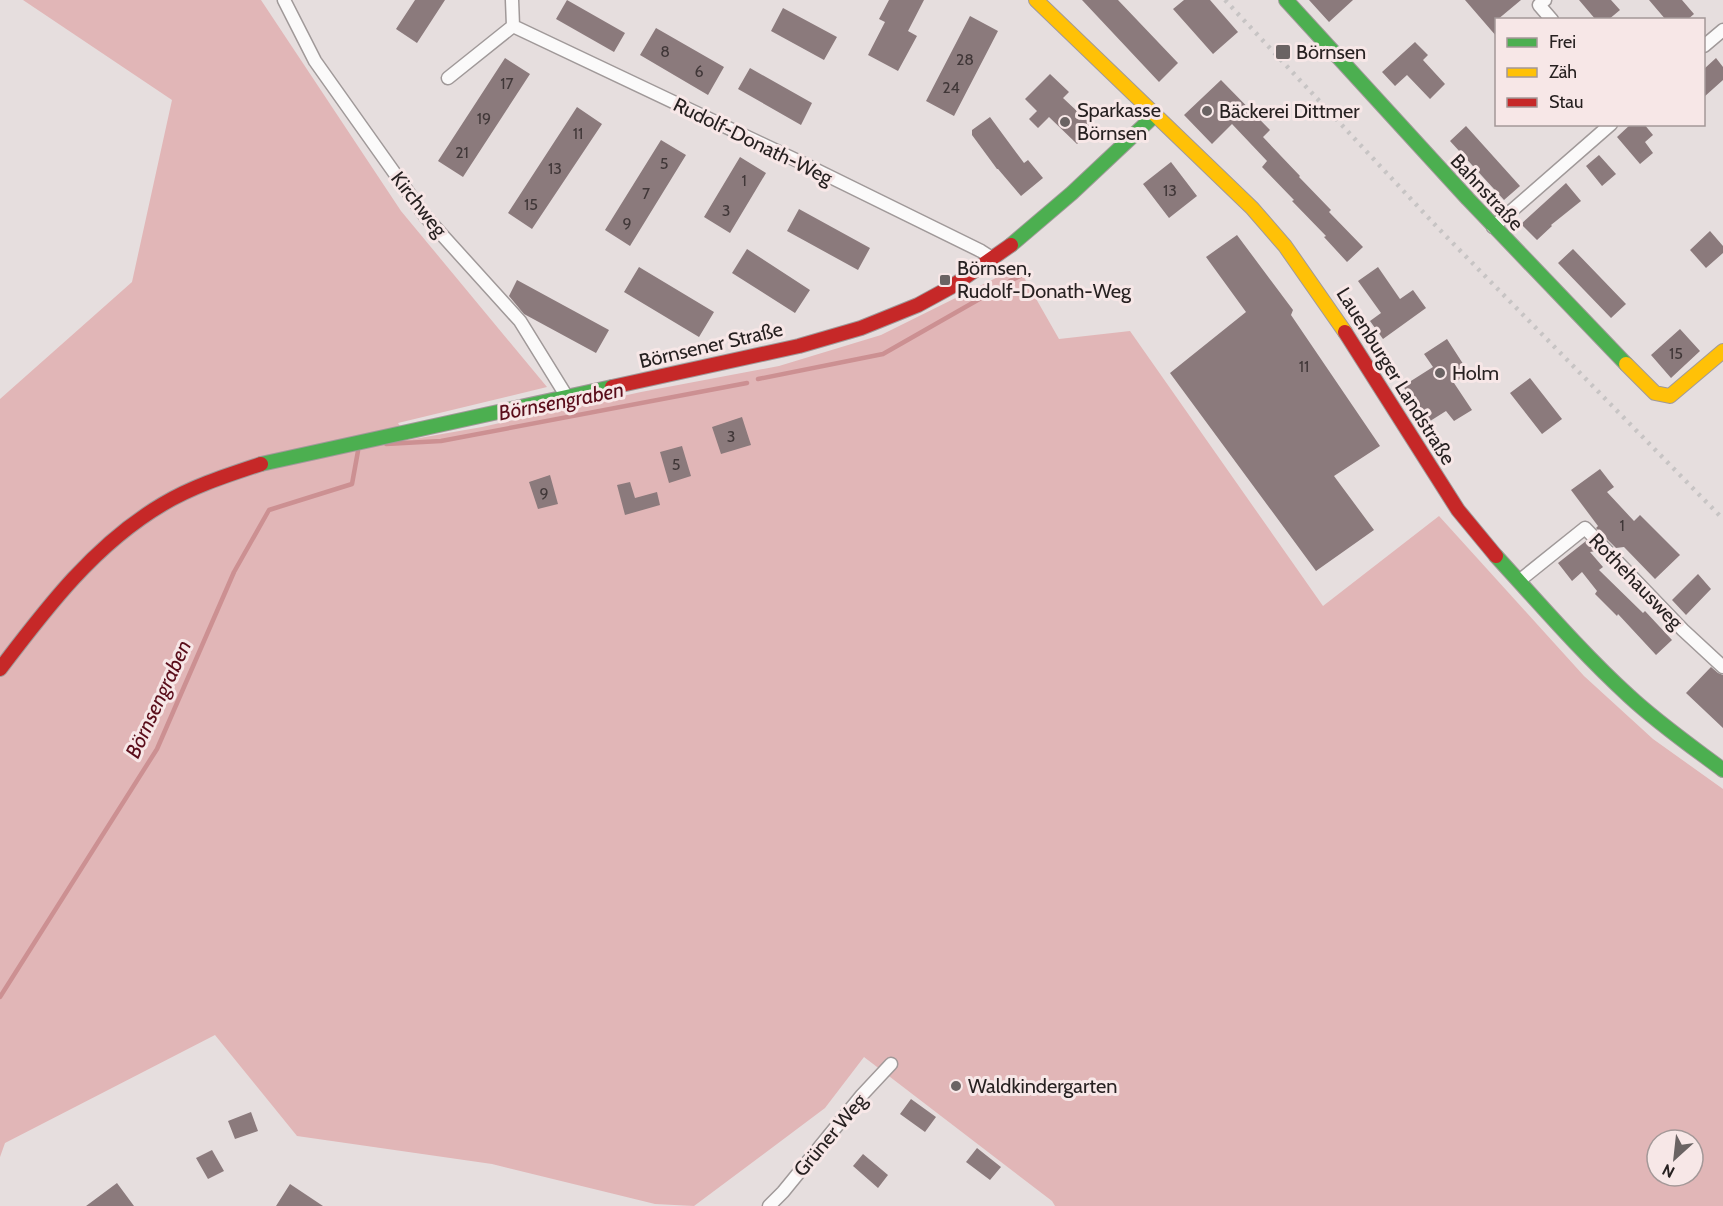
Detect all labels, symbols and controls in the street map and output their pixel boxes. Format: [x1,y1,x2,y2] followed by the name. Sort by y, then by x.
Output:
[1495,18,1705,126] legend
[1549,31,1576,53] text: Frei
[1296,40,1366,64] place label: Börnsen
[660,42,670,61] house number: 8
[1274,43,1292,61] marker: Börnsen
[956,50,974,69] house number: 28
[1549,61,1577,83] text: Zäh
[694,62,704,81] house number: 6
[500,74,514,93] house number: 17
[942,78,960,97] house number: 24
[1549,91,1583,113] text: Stau
[670,92,837,190] street label: Rudolf-Donath-Weg
[1077,98,1161,145] place label: Sparkasse Börnsen
[1219,99,1360,123] place label: Bäckerei Dittmer
[1200,104,1214,118] marker: Bäckerei Dittmer
[477,109,491,128] house number: 19
[1058,115,1072,129] marker: Sparkasse Börnsen
[573,124,583,143] house number: 11
[455,143,469,162] house number: 21
[1445,149,1529,235] street label: Bahnstraße
[660,154,668,173] house number: 5
[548,159,562,178] house number: 13
[386,166,453,242] street label: Kirchweg
[741,171,747,190] house number: 1
[1163,181,1177,200] house number: 13
[642,184,650,203] house number: 7
[524,195,538,214] house number: 15
[722,201,730,220] house number: 3
[622,214,632,233] house number: 9
[957,256,1132,303] place label: Börnsen, Rudolf-Donath-Weg
[938,273,952,287] marker: Börnsen, Rudolf-Donath-Weg
[1332,283,1460,469] street label: Lauenburger Landstraße
[637,317,785,373] street label: Börnsener Straße
[1669,344,1683,363] house number: 15
[1299,357,1309,376] house number: 11
[1452,361,1499,385] place label: Holm
[1433,366,1447,380] marker: Holm
[496,377,626,425] water label: Börnsengraben
[727,427,735,446] house number: 3
[672,455,680,474] house number: 5
[539,484,549,503] house number: 9
[1619,516,1625,535] house number: 1
[1584,528,1688,635] street label: Rothehausweg
[120,636,196,762] water label: Börnsengraben
[968,1074,1117,1098] place label: Waldkindergarten
[949,1079,963,1093] marker: Waldkindergarten
[788,1088,872,1181] street label: Grüner Weg
[1645,1128,1705,1188] north arrow
[1659,1160,1678,1182] text: N

